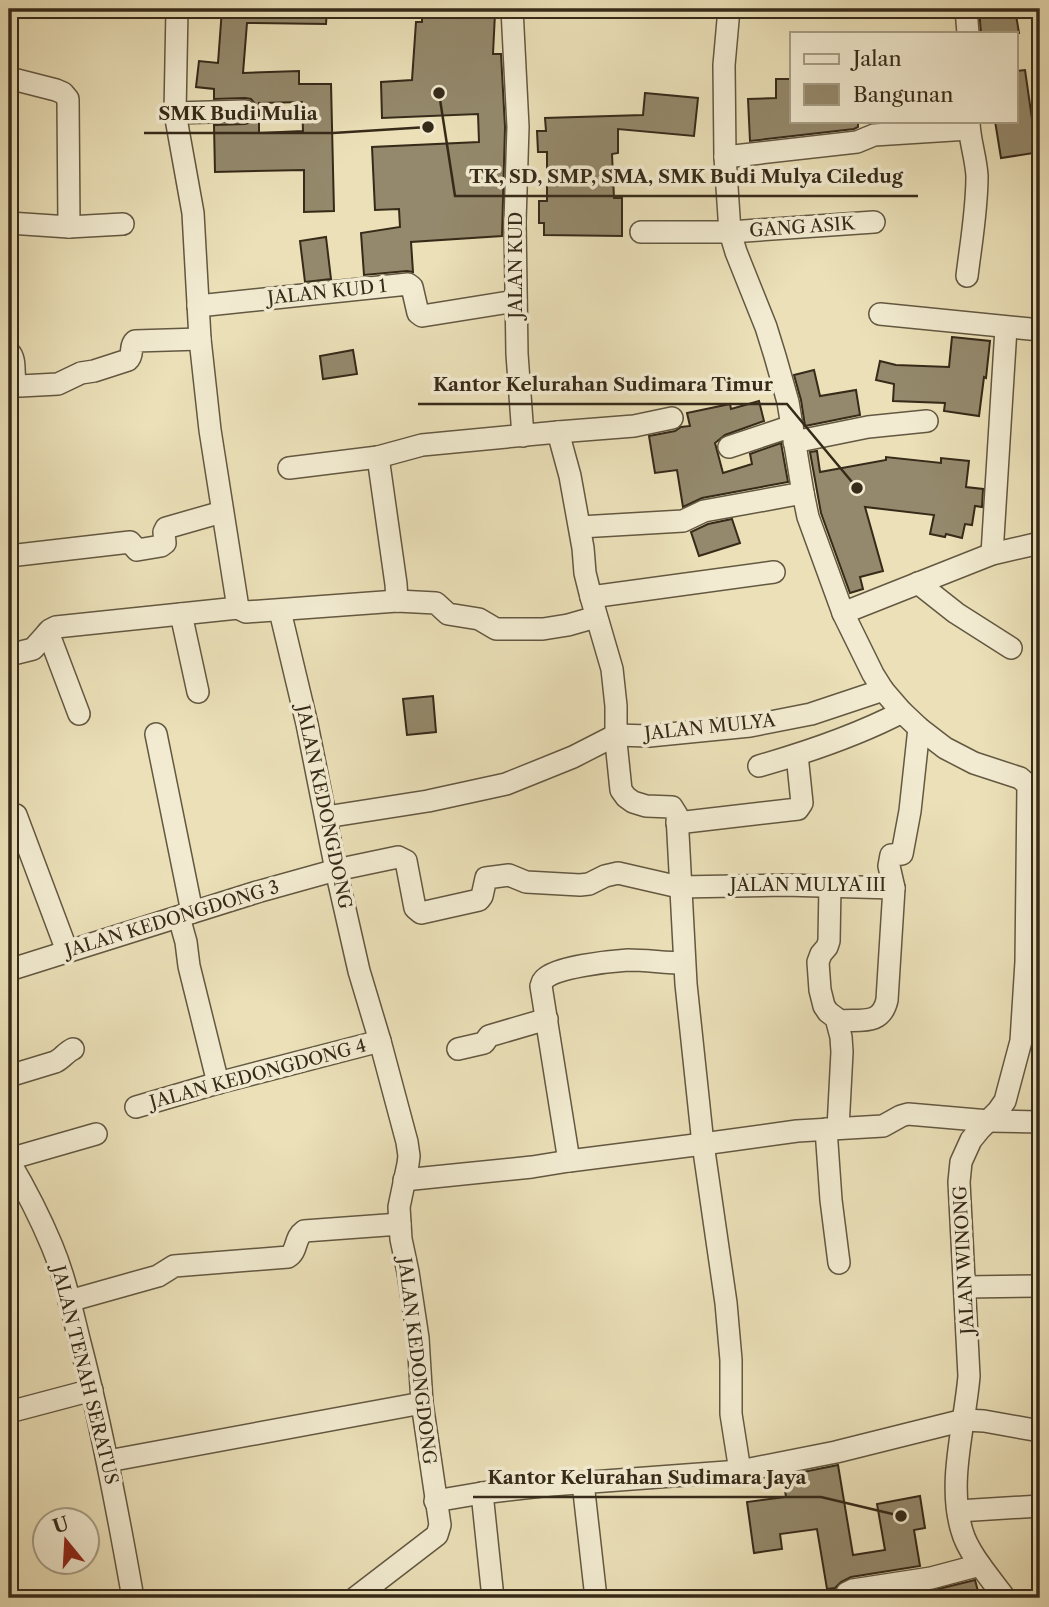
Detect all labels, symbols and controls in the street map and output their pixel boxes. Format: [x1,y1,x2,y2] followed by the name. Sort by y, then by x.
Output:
[790,32,1018,122] legend
[850,46,902,71] text: Jalan
[853,82,953,107] text: Bangunan
[144,93,333,133] callout: SMK Budi Mulia
[158,102,319,125] text: SMK Budi Mulia
[455,156,918,196] callout: TK, SD, SMP, SMA, SMK Budi Mulya Ciledug
[469,165,904,188] text: TK, SD, SMP, SMA, SMK Budi Mulya Ciledug
[505,212,527,321] street label: JALAN KUD
[748,212,856,242] street label: GANG ASIK
[264,275,388,309] street label: JALAN KUD 1
[418,364,787,404] callout: Kantor Kelurahan Sudimara Timur
[433,373,774,396] text: Kantor Kelurahan Sudimara Timur
[291,700,356,912] street label: JALAN KEDONGDONG
[640,709,777,745] street label: JALAN MULYA
[727,874,886,896] street label: JALAN MULYA III
[59,876,282,963] street label: JALAN KEDONGDONG 3
[144,1034,369,1114] street label: JALAN KEDONGDONG 4
[949,1185,979,1338] street label: JALAN WINONG
[393,1253,441,1466] street label: JALAN KEDONGDONG
[46,1260,123,1487] street label: JALAN TENAH SERATUS
[473,1457,821,1497] callout: Kantor Kelurahan Sudimara Jaya
[488,1466,807,1489] text: Kantor Kelurahan Sudimara Jaya
[32,1506,102,1576] north arrow
[50,1512,72,1539] text: U

